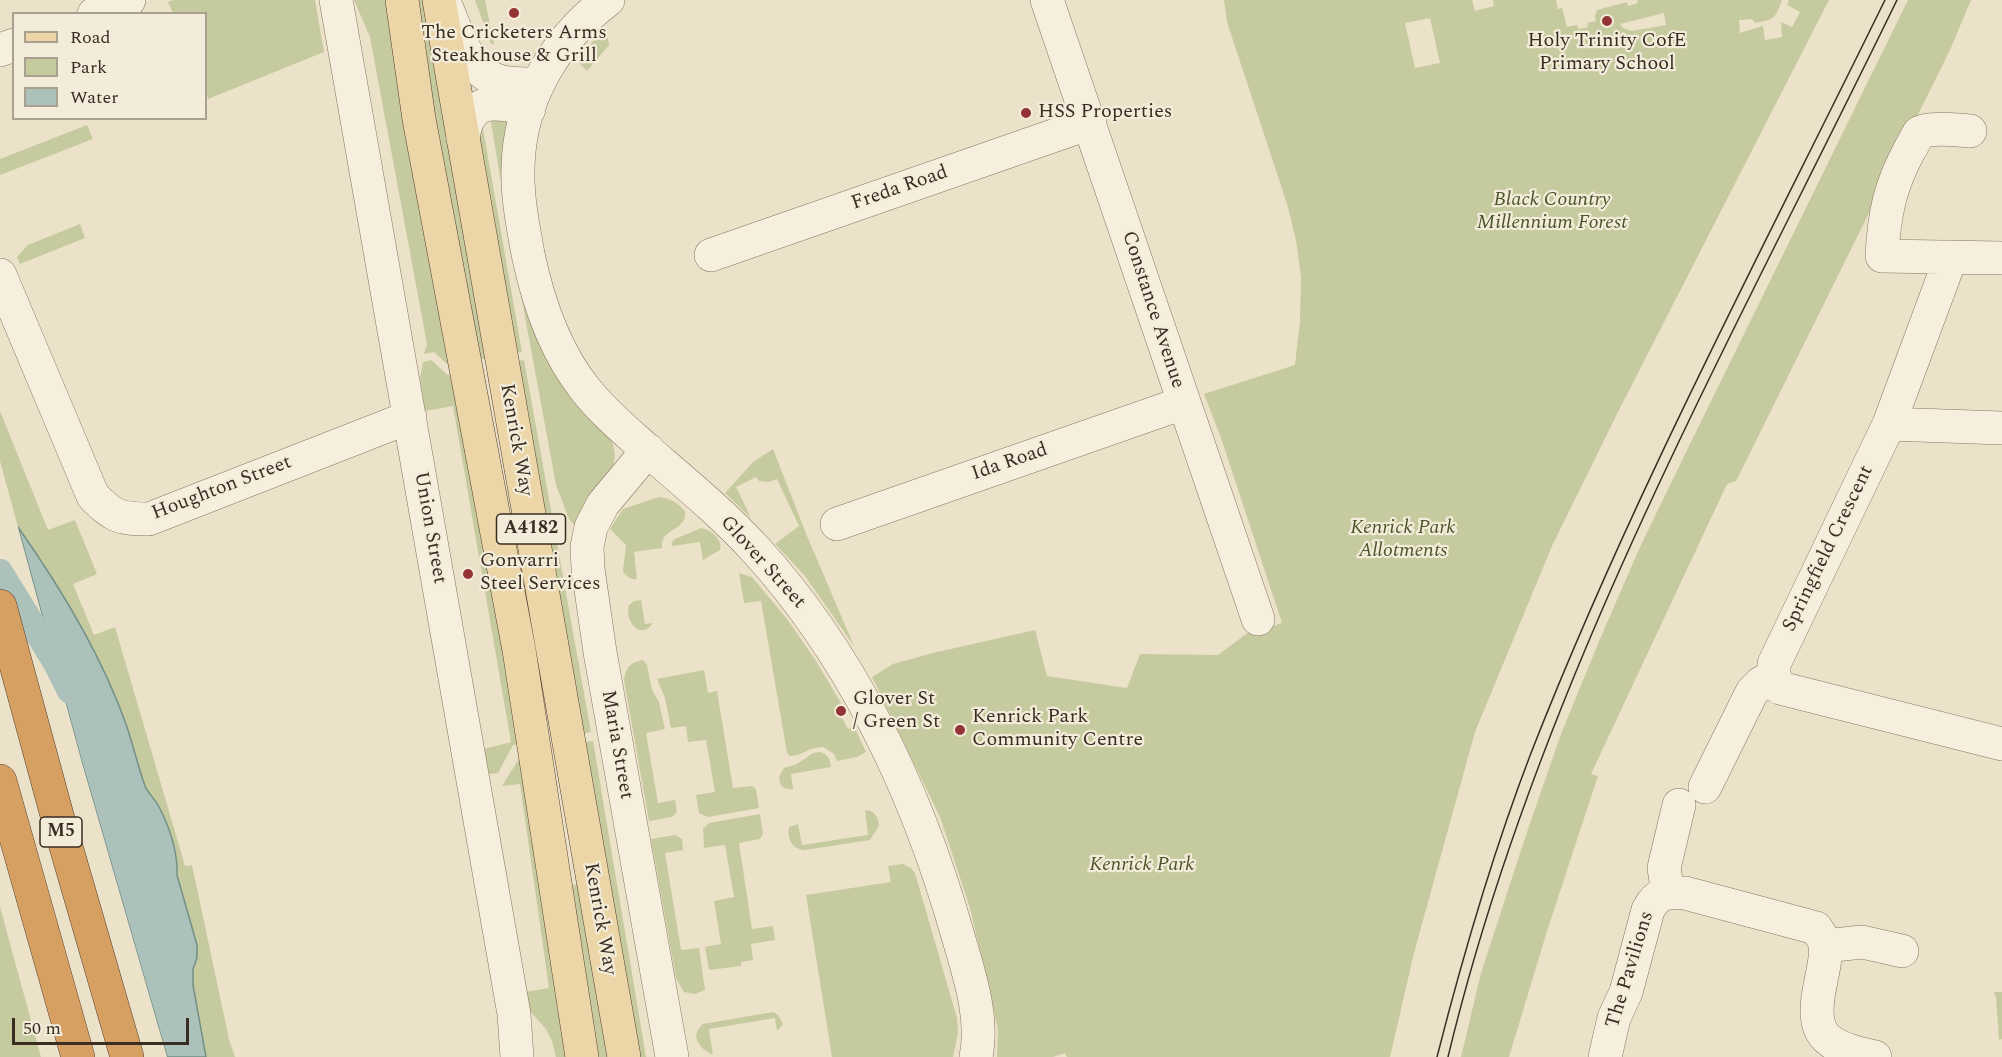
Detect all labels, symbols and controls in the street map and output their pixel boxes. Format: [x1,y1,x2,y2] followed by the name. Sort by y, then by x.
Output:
[507,6,521,20] marker: The Cricketers Arms Steakhouse & Grill
[12,12,207,120] legend
[1600,14,1614,28] marker: Holy Trinity CofE Primary School
[421,22,607,69] place label: The Cricketers Arms Steakhouse & Grill
[70,24,111,51] text: Road
[1527,30,1687,77] place label: Holy Trinity CofE Primary School
[70,54,107,81] text: Park
[70,84,118,111] text: Water
[1038,101,1172,125] place label: HSS Properties
[1019,106,1033,120] marker: HSS Properties
[849,161,951,217] street label: Freda Road
[1477,189,1627,236] park label: Black Country Millennium Forest
[1115,228,1189,392] street label: Constance Avenue
[493,382,537,498] street label: Kenrick Way
[969,439,1051,487] street label: Ida Road
[149,451,295,527] street label: Houghton Street
[1778,462,1880,636] street label: Springfield Crescent
[407,470,451,586] street label: Union Street
[714,512,810,614] street label: Glover Street
[496,514,566,544] road number: A4182
[1350,517,1456,564] park label: Kenrick Park Allotments
[480,550,601,597] place label: Gonvarri Steel Services
[461,567,475,581] marker: Gonvarri Steel Services
[853,688,940,735] place label: Glover St / Green St
[595,689,637,801] street label: Maria Street
[834,704,848,718] marker: Glover St / Green St
[972,706,1143,753] place label: Kenrick Park Community Centre
[953,723,967,737] marker: Kenrick Park Community Centre
[40,817,82,847] road number: M5
[1089,854,1195,878] park label: Kenrick Park
[577,861,621,977] street label: Kenrick Way
[1602,909,1660,1031] street label: The Pavilions
[15,1006,192,1044] scale bar
[23,1015,61,1042] text: 50 m

